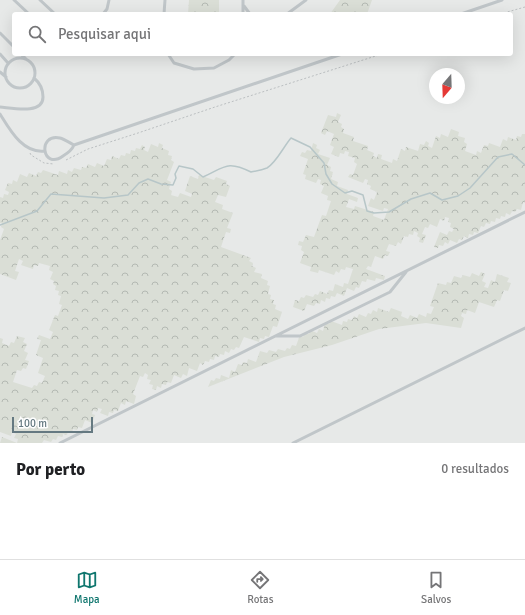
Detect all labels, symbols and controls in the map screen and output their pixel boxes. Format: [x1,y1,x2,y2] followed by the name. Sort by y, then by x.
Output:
[12,12,513,56] search box
[26,23,48,45] icon: search
[58,25,151,43] text: Pesquisar aqui
[429,68,465,104] north arrow
[12,415,93,434] scale bar
[18,417,47,430] text: 100 m
[16,459,85,480] text: Por perto
[441,461,509,477] text: 0 resultados
[74,569,100,606] tab: Mapa
[247,569,274,606] tab: Rotas
[421,569,451,606] tab: Salvos

